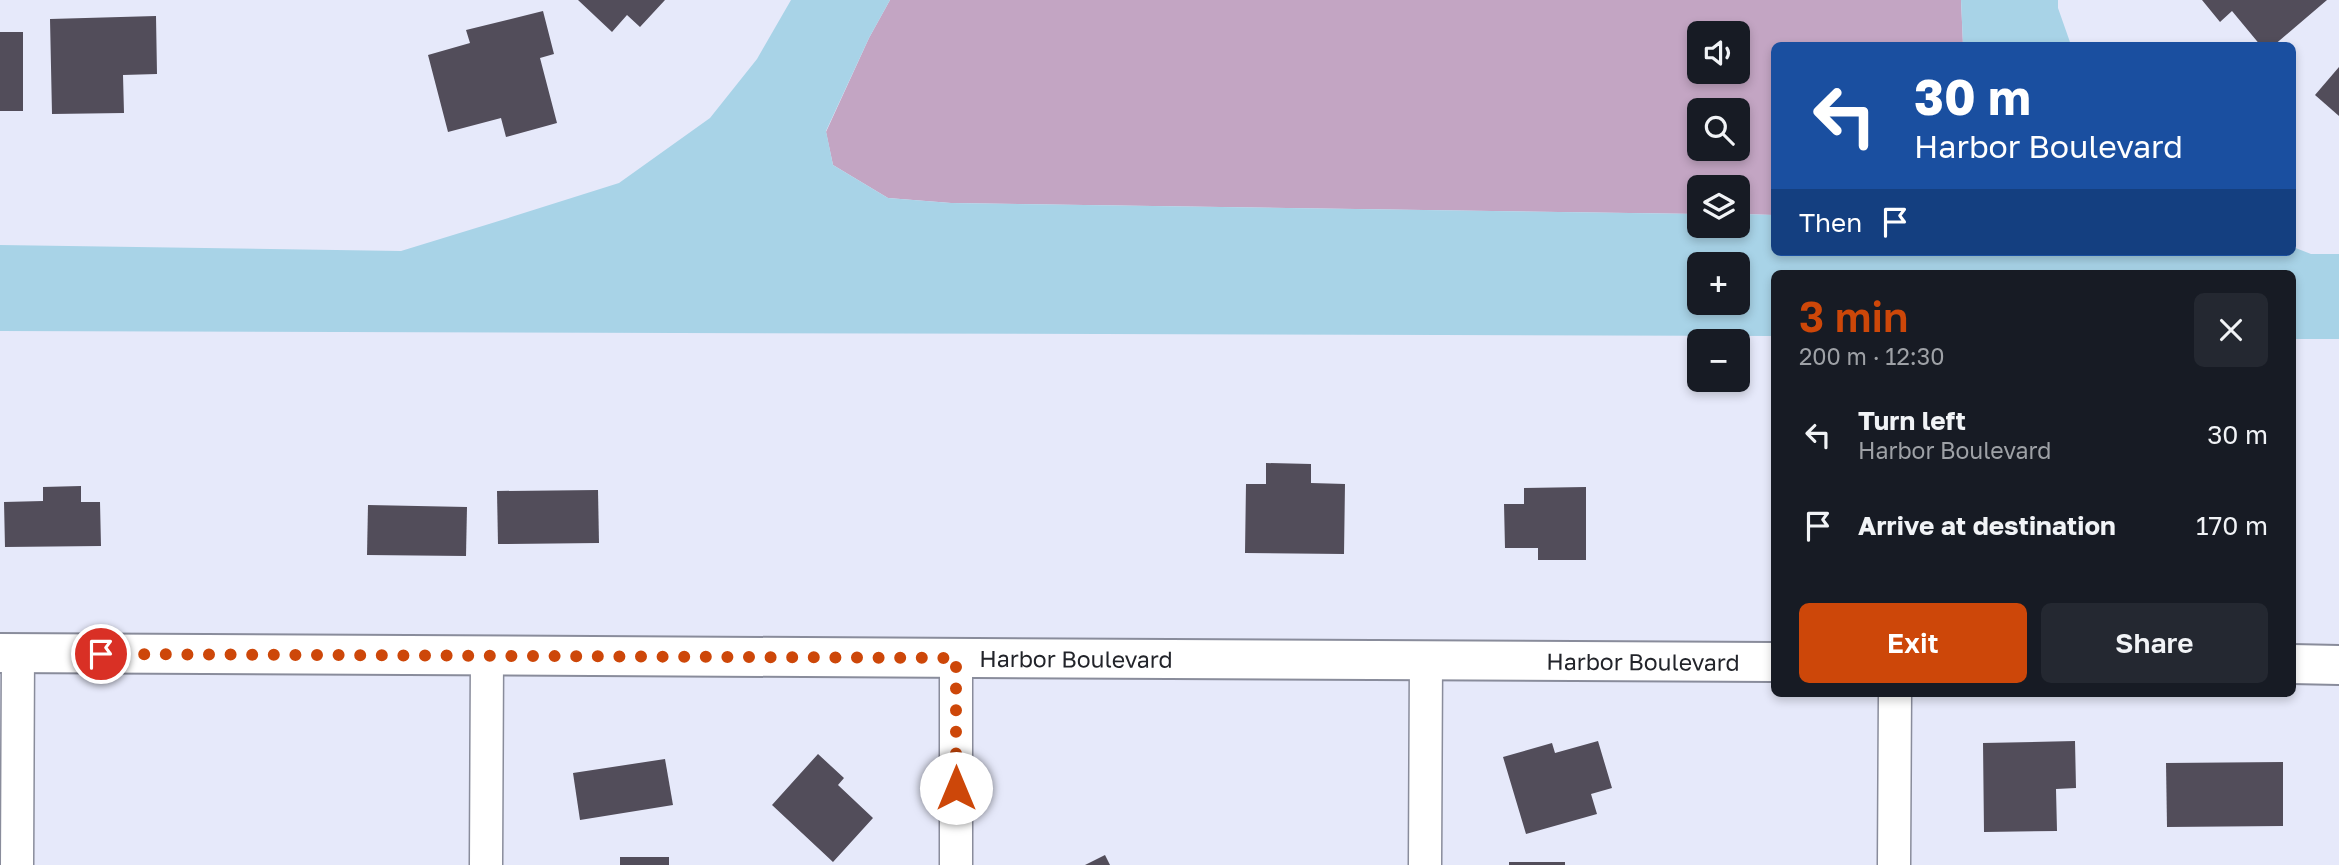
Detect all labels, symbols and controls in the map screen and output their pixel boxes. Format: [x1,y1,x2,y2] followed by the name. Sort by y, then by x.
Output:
[1687,21,1750,392] map controls
[1687,21,1750,84] button: sound
[1914,67,2031,126] text: 30 m
[1799,70,1890,161] icon: left
[1687,98,1750,161] button: search
[1914,127,2183,165] text: Harbor Boulevard
[1687,175,1750,238] button: layers
[1876,203,1914,241] icon: arrive
[1799,207,1862,238] text: Then
[1687,252,1750,315] button: +
[1799,291,1908,341] text: 3 min
[2194,293,2268,367] button: close
[1687,329,1750,392] button: −
[1799,342,1944,370] text: 200 m · 12:30
[1858,405,1966,436] text: Turn left
[1799,416,1837,454] icon: left
[2207,419,2268,450] text: 30 m
[1858,436,2051,464] text: Harbor Boulevard
[1799,507,1837,545] icon: arrive
[1858,510,2116,541] text: Arrive at destination
[2196,510,2268,541] text: 170 m
[1799,603,2027,683] button: Exit
[2041,603,2268,683] button: Share
[71,624,131,684] pin
[82,635,120,673] icon: arrive
[979,644,1173,673] street label: Harbor Boulevard
[1546,647,1740,676] street label: Harbor Boulevard
[919,751,993,825] position arrow

